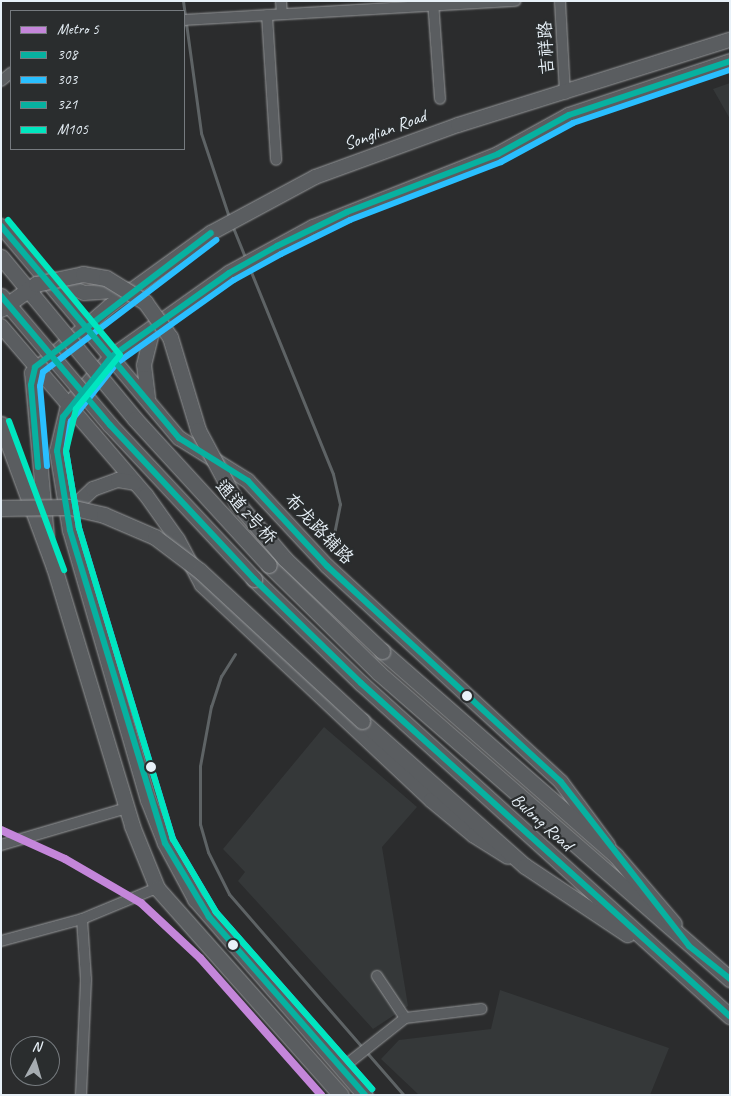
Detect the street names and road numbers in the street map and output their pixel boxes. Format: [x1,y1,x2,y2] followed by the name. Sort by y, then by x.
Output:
[534,20,558,76] street label: 吉祥路
[341,105,429,155] street label: Songlian Road
[211,475,281,549] street label: 通道2号桥
[280,489,358,569] street label: 布龙路辅路
[507,789,577,855] street label: Bulong Road

